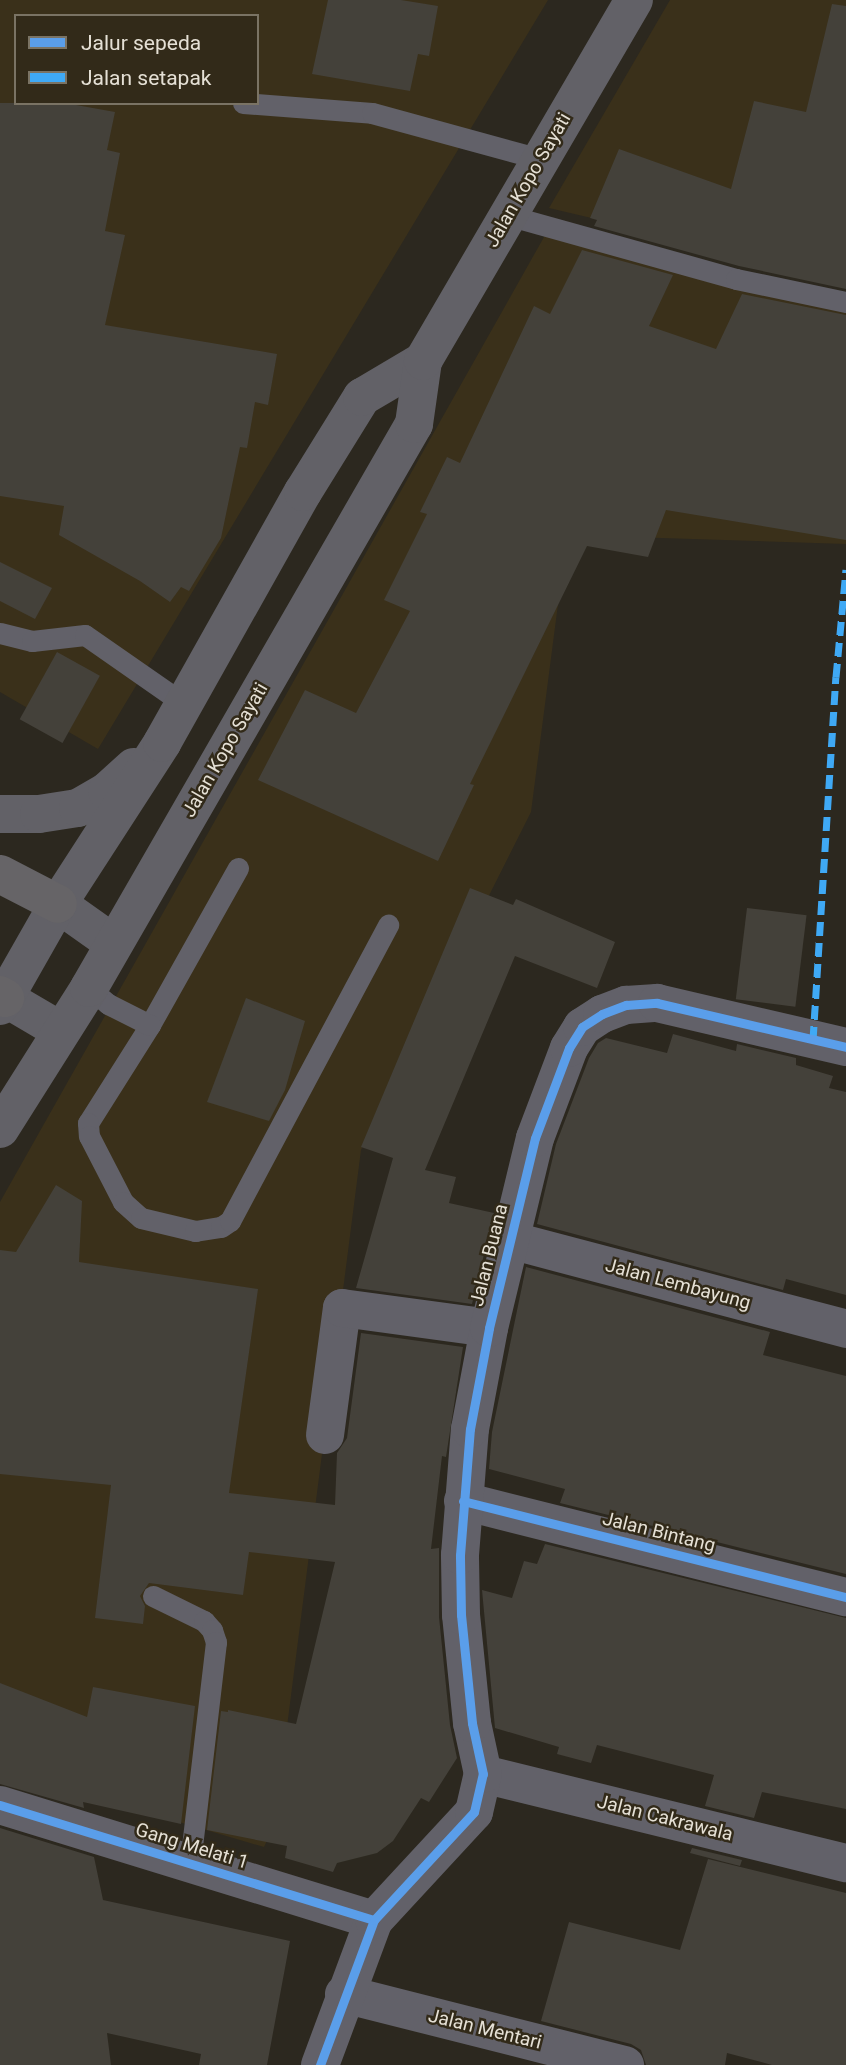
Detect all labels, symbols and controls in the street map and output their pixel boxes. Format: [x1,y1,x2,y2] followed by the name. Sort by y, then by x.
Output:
[14,14,259,105] legend
[81,31,201,55] text: Jalur sepeda
[81,66,211,90] text: Jalan setapak
[480,109,576,251] street label: Jalan Kopo Sayati
[177,679,273,821] street label: Jalan Kopo Sayati
[465,1202,513,1308] street label: Jalan Buana
[603,1254,753,1314] street label: Jalan Lembayung
[600,1507,718,1557] street label: Jalan Bintang
[595,1790,735,1846] street label: Jalan Cakrawala
[133,1818,251,1874] street label: Gang Melati 1
[426,2004,544,2054] street label: Jalan Mentari

